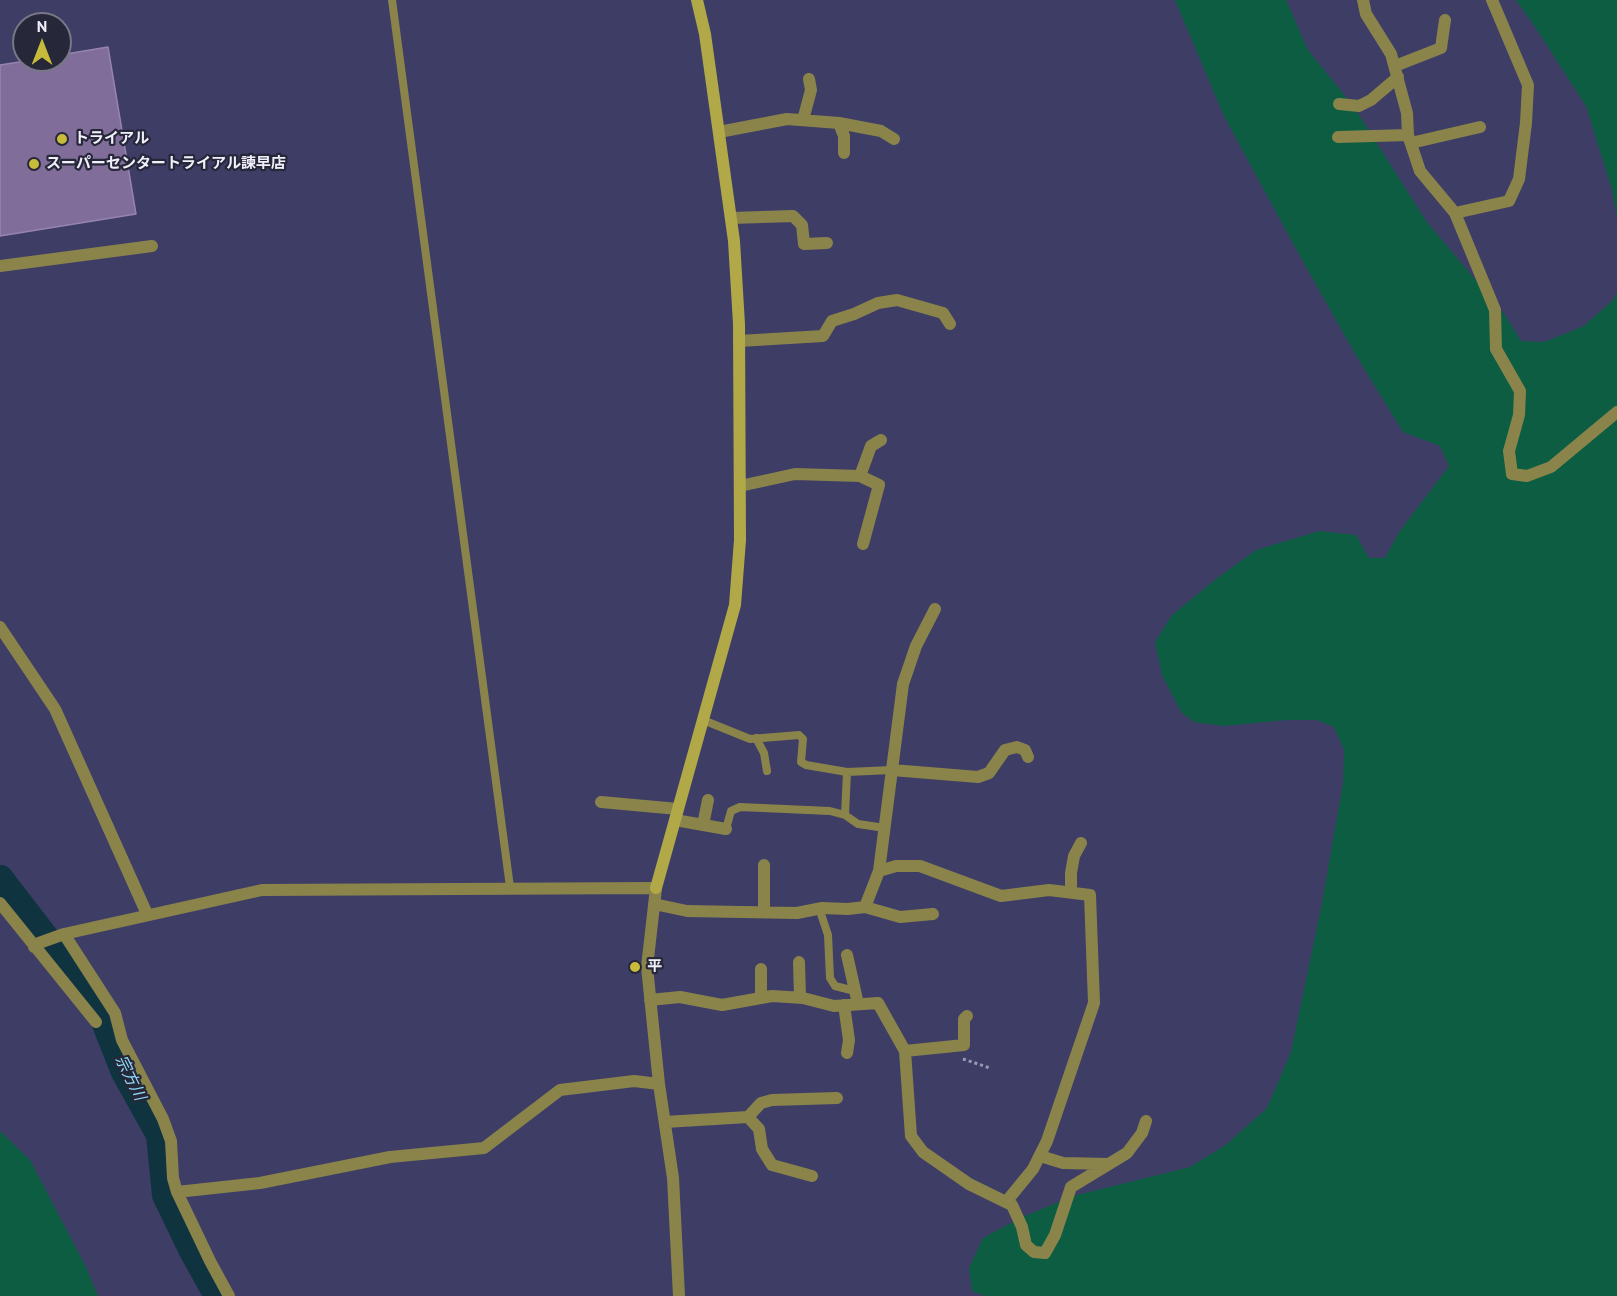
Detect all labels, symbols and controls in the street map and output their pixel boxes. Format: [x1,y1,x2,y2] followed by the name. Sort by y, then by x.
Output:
[12,12,72,72] north arrow
[37,16,47,36] text: N
[74,130,149,148] place label: トライアル
[55,132,69,146] marker: トライアル
[46,155,286,173] place label: スーパーセンタートライアル諫早店
[27,157,41,171] marker: スーパーセンタートライアル諫早店
[647,958,662,976] place label: 平
[628,960,642,974] marker: 平
[111,1052,149,1104] water label: 宗方川

